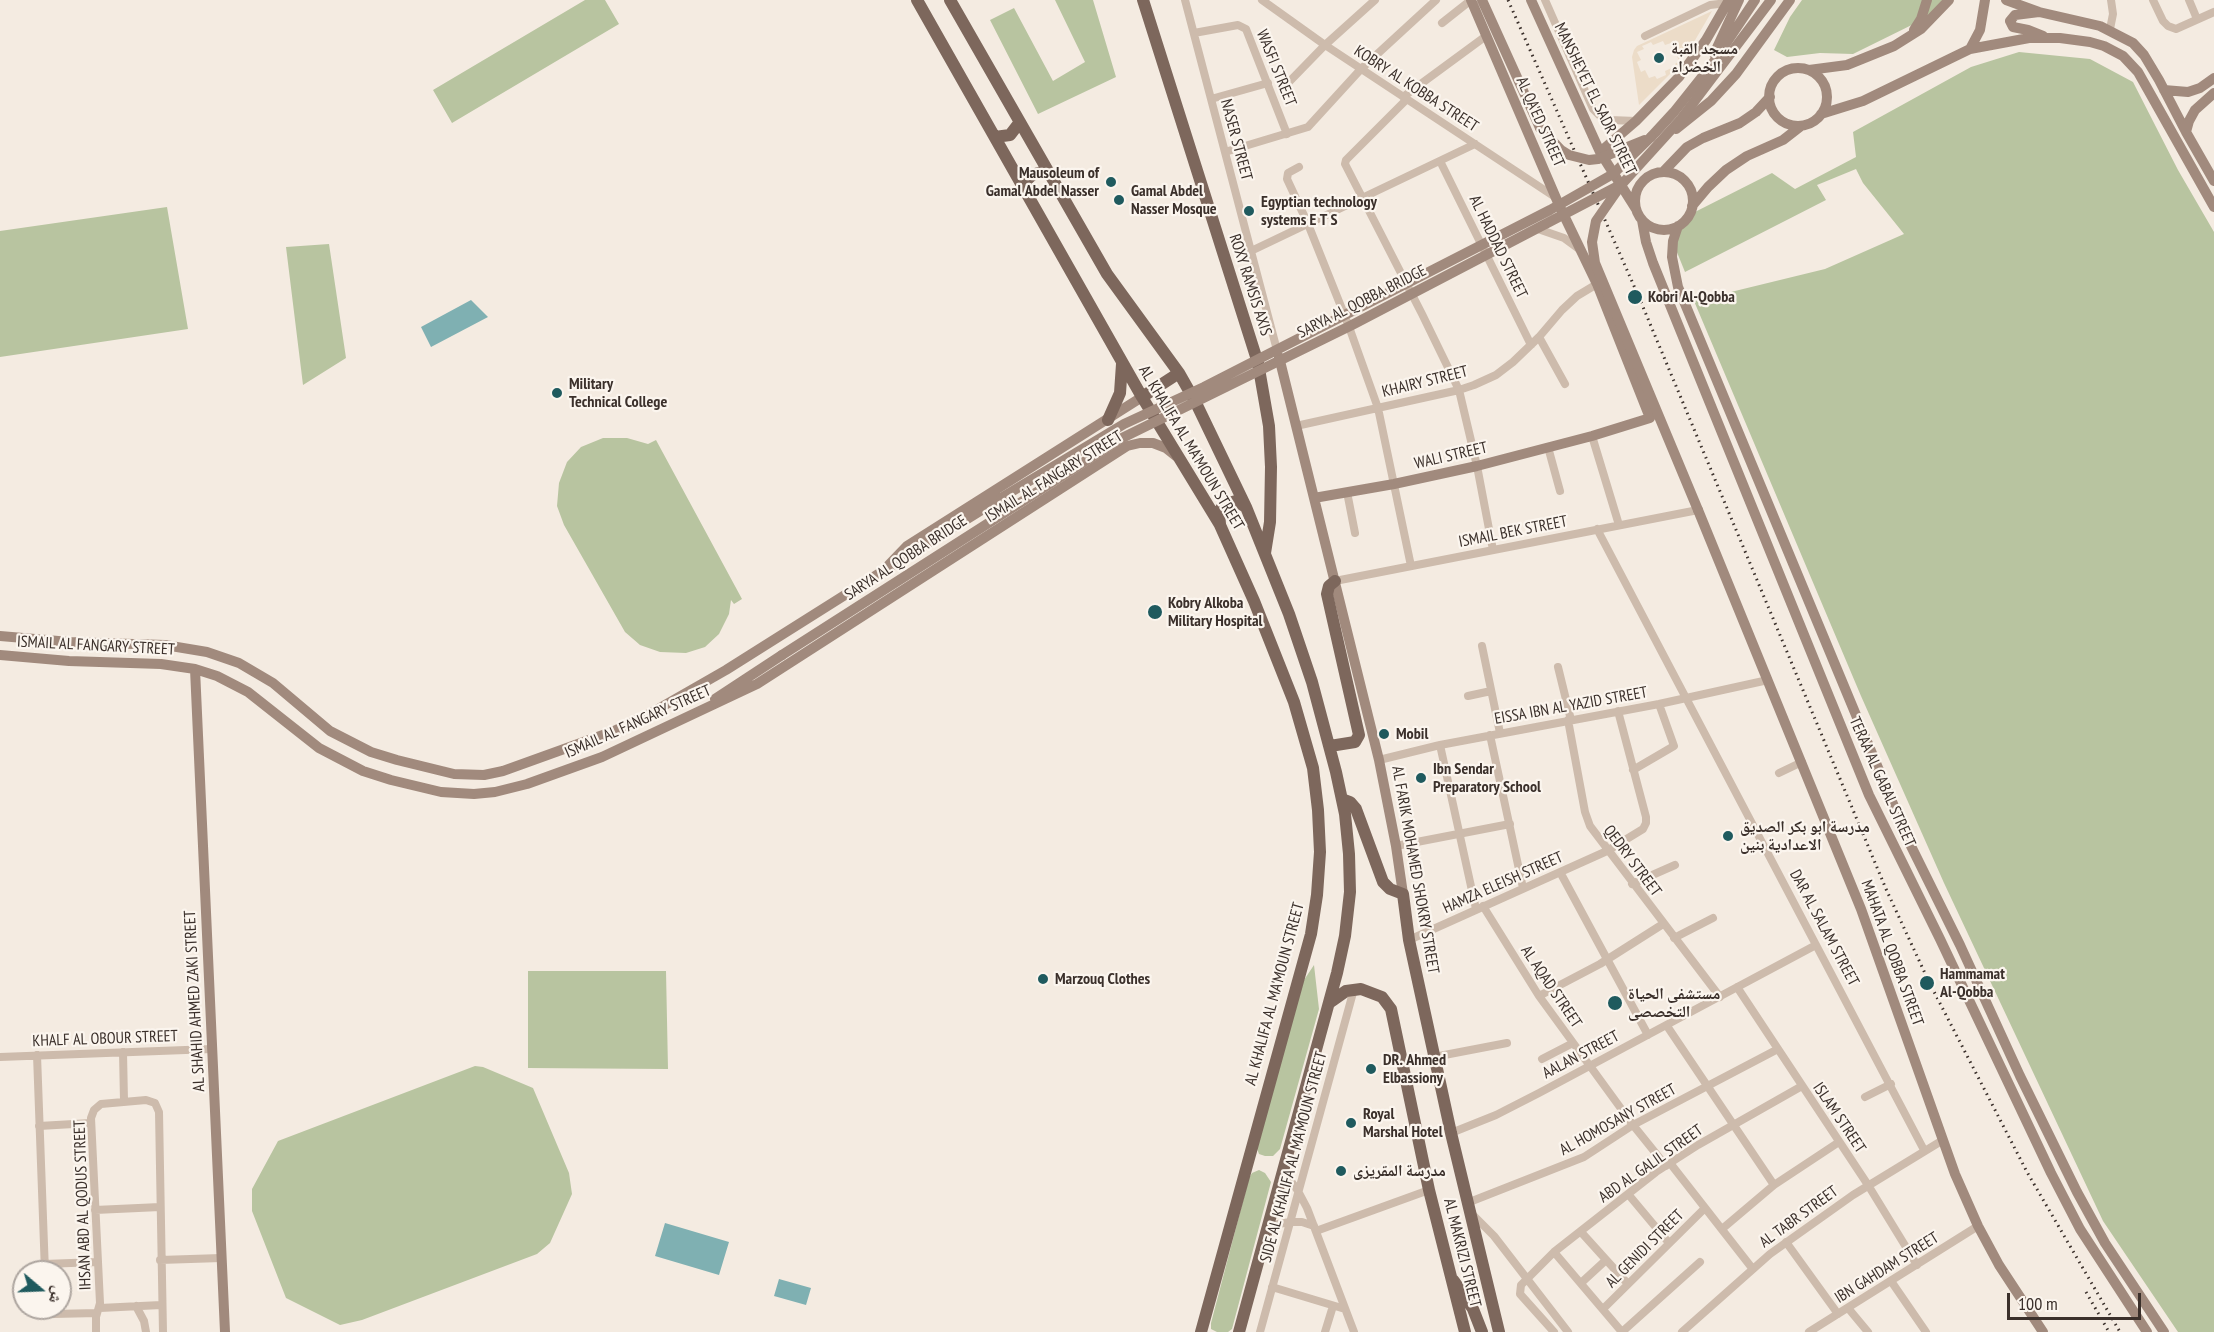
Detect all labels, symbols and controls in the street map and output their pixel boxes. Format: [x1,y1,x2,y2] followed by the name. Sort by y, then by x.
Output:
[1550,20,1640,178] street label: MANSHEYET EL SADR STREET
[1252,27,1300,109] street label: WASFI STREET
[1671,39,1738,77] place label: مسجد القبة الخضراء
[1350,42,1482,136] street label: KOBRY AL KOBBA STREET
[1652,51,1666,65] marker: مسجد القبة الخضراء
[1512,74,1568,170] street label: AL QA'ED STREET
[1216,97,1256,183] street label: NASER STREET
[986,163,1099,201] place label: Mausoleum of Gamal Abdel Nasser
[1104,175,1118,189] marker: Mausoleum of Gamal Abdel Nasser
[1131,181,1217,219] place label: Gamal Abdel Nasser Mosque
[1261,192,1377,230] place label: Egyptian technology systems E T S
[1465,192,1531,302] street label: AL HADDAD STREET
[1112,193,1126,207] marker: Gamal Abdel Nasser Mosque
[1242,204,1256,218] marker: Egyptian technology systems E T S
[1225,232,1275,338] street label: ROXY RAMSIS AXIS
[1294,261,1430,343] street label: SARYA AL QOBBA BRIDGE
[1648,287,1735,307] place label: Kobri Al-Qobba
[1626,288,1644,306] marker: Kobri Al-Qobba
[1134,362,1248,534] street label: AL KHALIFA AL MA'MOUN STREET
[1380,362,1470,402] street label: KHAIRY STREET
[569,374,667,412] place label: Military Technical College
[550,386,564,400] marker: Military Technical College
[982,427,1126,527] street label: ISMAIL AL FANGARY STREET
[1413,438,1489,474] street label: WALI STREET
[841,511,971,605] street label: SARYA AL QOBBA BRIDGE
[1457,512,1569,552] street label: ISMAIL BEK STREET
[1168,593,1262,631] place label: Kobry Alkoba Military Hospital
[1146,603,1164,621] marker: Kobry Alkoba Military Hospital
[17,632,175,660] street label: ISMAIL AL FANGARY STREET
[562,681,714,763] street label: ISMAIL AL FANGARY STREET
[1493,683,1649,729] street label: EISSA IBN AL YAZID STREET
[1845,714,1919,850] street label: TERAA AL GABAL STREET
[1396,724,1428,744] place label: Mobil
[1377,727,1391,741] marker: Mobil
[1433,759,1541,797] place label: Ibn Sendar Preparatory School
[1387,765,1443,975] street label: AL FARIK MOHAMED SHOKRY STREET
[1414,771,1428,785] marker: Ibn Sendar Preparatory School
[1740,817,1870,855] place label: مدرسة ابو بكر الصديق الاعدادية بنين
[1599,822,1665,900] street label: QEDRY STREET
[1721,829,1735,843] marker: مدرسة ابو بكر الصديق الاعدادية بنين
[1440,848,1566,918] street label: HAMZA ELEISH STREET
[1785,866,1863,990] street label: DAR AL SALAM STREET
[1857,877,1927,1029] street label: MAHATA AL QOBBA STREET
[1241,900,1309,1088] street label: AL KHALIFA AL MA'MOUN STREET
[181,910,209,1092] street label: AL SHAHID AHMED ZAKI STREET
[1516,942,1586,1032] street label: AL AQAD STREET
[1940,964,2005,1002] place label: Hammamat Al-Qobba
[1055,969,1150,989] place label: Marzouq Clothes
[1036,972,1050,986] marker: Marzouq Clothes
[1918,974,1936,992] marker: Hammamat Al-Qobba
[1628,984,1720,1022] place label: مستشفى الحياة التخصصى
[1606,994,1624,1012] marker: مستشفى الحياة التخصصى
[32,1027,178,1051] street label: KHALF AL OBOUR STREET
[1539,1027,1623,1083] street label: AALAN STREET
[1257,1049,1331,1265] street label: SIDE AL KHALIFA AL MA'MOUN STREET
[1383,1050,1446,1088] place label: DR. Ahmed Elbassiony
[1364,1062,1378,1076] marker: DR. Ahmed Elbassiony
[1808,1079,1870,1157] street label: ISLAM STREET
[1556,1080,1680,1160] street label: AL HOMOSANY STREET
[1363,1104,1443,1142] place label: Royal Marshal Hotel
[1344,1116,1358,1130] marker: Royal Marshal Hotel
[70,1120,96,1290] street label: IHSAN ABD AL QODUS STREET
[1595,1121,1707,1207] street label: ABD AL GALIL STREET
[1353,1161,1446,1181] place label: مدرسة المقريزى
[1334,1164,1348,1178] marker: مدرسة المقريزى
[1756,1182,1842,1252] street label: AL TABR STREET
[1439,1197,1485,1309] street label: AL MAKRIZI STREET
[1602,1206,1688,1292] street label: AL GENIDI STREET
[1831,1228,1943,1308] street label: IBN GAHDAM STREET
[12,1260,72,1320] north arrow
[2010,1281,2144,1319] scale bar
[45,1284,69,1306] text: ش
[2018,1292,2058,1315] text: 100 m

